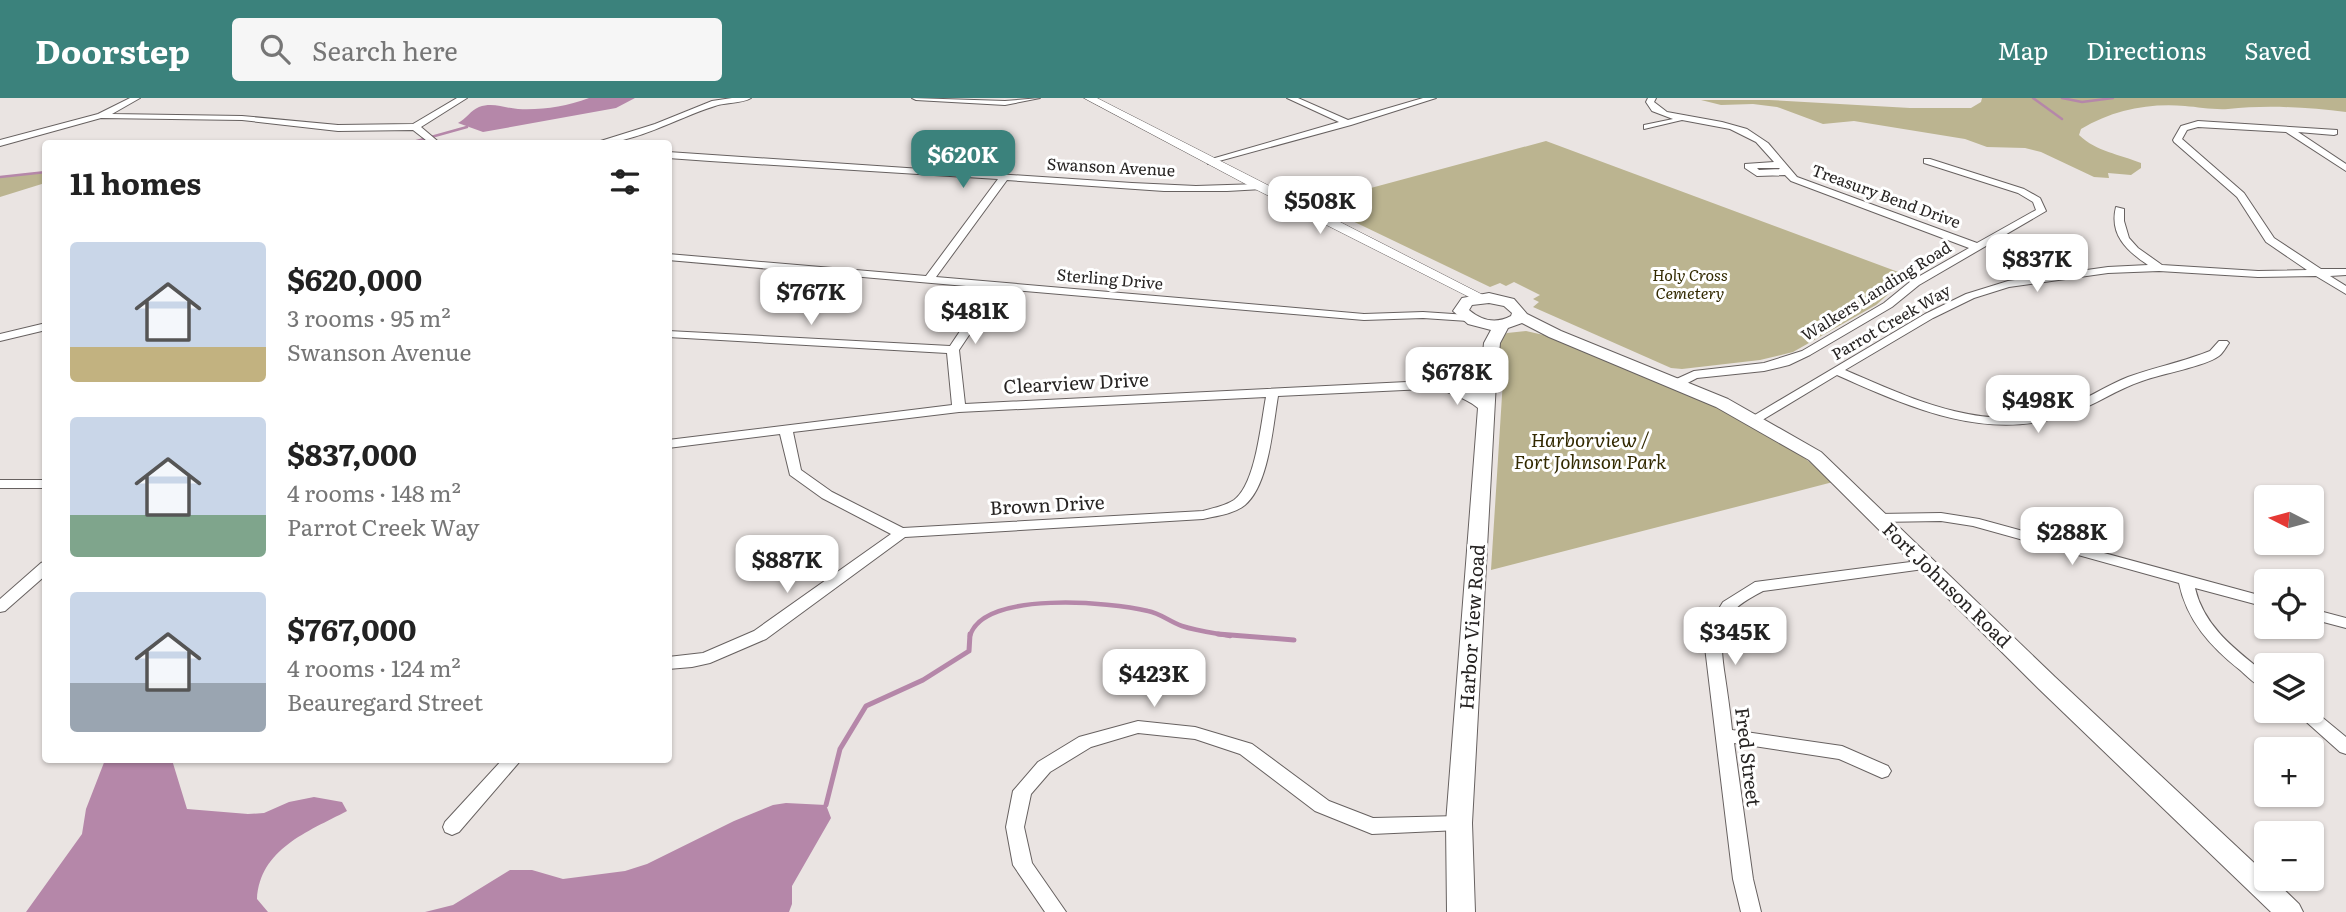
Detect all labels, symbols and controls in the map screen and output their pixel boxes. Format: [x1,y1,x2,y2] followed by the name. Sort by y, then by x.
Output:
[232,18,722,81] search box
[35,25,190,74] text: Doorstep
[256,30,294,68] icon: search
[312,30,458,69] text: Search here
[1997,32,2048,67] text: Map
[2086,32,2206,67] text: Directions
[2244,32,2311,67] text: Saved
[914,130,1012,190] pin: $620K
[927,136,999,170] text: $620K
[1046,151,1176,181] street label: Swanson Avenue
[1808,157,1964,233] street label: Treasury Bend Drive
[70,160,201,204] text: 11 homes
[606,163,644,201] icon: filters
[1271,176,1369,236] pin: $508K
[1284,182,1356,216] text: $508K
[1796,234,1955,346] street label: Walkers Landing Road
[1988,234,2086,294] pin: $837K
[2002,240,2072,274] text: $837K
[287,256,422,300] text: $620,000
[1056,261,1164,295] street label: Sterling Drive
[1652,262,1728,304] park label: Holy Cross Cemetery
[762,268,860,327] pin: $767K
[126,270,210,354] icon: home
[776,273,846,307] text: $767K
[1826,277,1955,365] street label: Parrot Creek Way
[926,286,1024,346] pin: $481K
[941,292,1009,326] text: $481K
[287,300,451,334] text: 3 rooms · 95 m²
[287,334,471,368] text: Swanson Avenue
[1408,348,1506,407] pin: $678K
[1421,353,1493,387] text: $678K
[1003,364,1149,400] street label: Clearview Drive
[1989,376,2087,435] pin: $498K
[2002,381,2074,415] text: $498K
[1514,425,1667,475] park label: Harborview / Fort Johnson Park
[287,431,417,475] text: $837,000
[126,445,210,529] icon: home
[287,475,461,509] text: 4 rooms · 148 m²
[2254,485,2324,555] north arrow
[2254,485,2324,891] map controls
[989,487,1105,521] street label: Brown Drive
[2023,508,2121,567] pin: $288K
[287,509,480,543] text: Parrot Creek Way
[2036,513,2108,547] text: $288K
[1877,515,2019,654] street label: Fort Johnson Road
[738,536,836,595] pin: $887K
[752,541,822,575] text: $887K
[1451,543,1491,711] street label: Harbor View Road
[2254,569,2324,639] button: locate
[287,606,417,650] text: $767,000
[1686,608,1784,667] pin: $345K
[1700,613,1770,647] text: $345K
[126,620,210,704] icon: home
[287,650,461,684] text: 4 rooms · 124 m²
[1105,650,1203,709] pin: $423K
[2254,653,2324,723] button: layers
[1119,655,1189,689] text: $423K
[287,684,483,718] text: Beauregard Street
[1729,706,1769,808] street label: Fred Street
[2254,737,2324,807] button: +
[2254,821,2324,891] button: −

